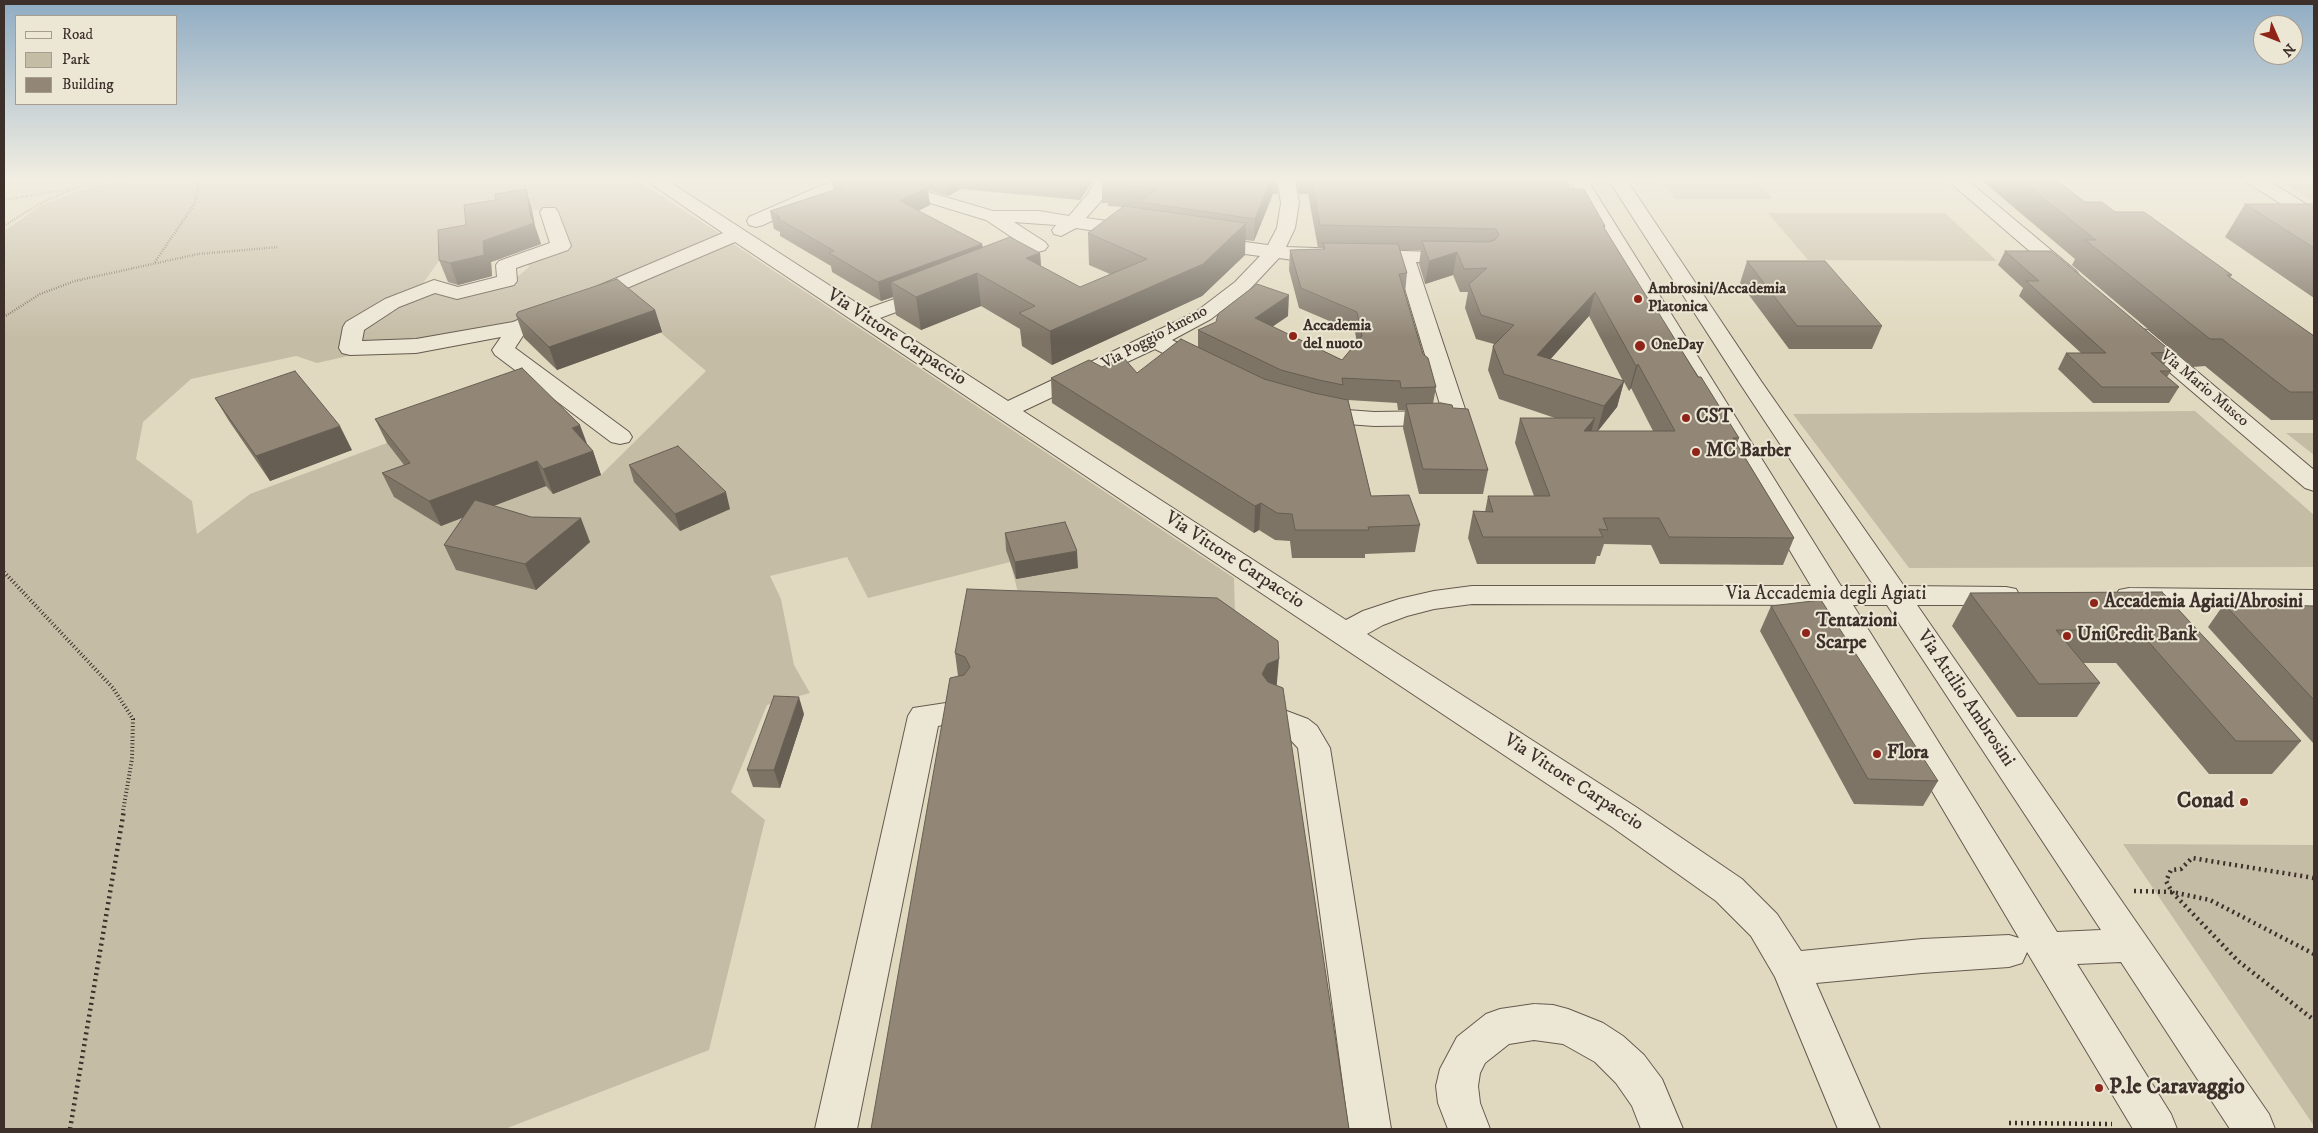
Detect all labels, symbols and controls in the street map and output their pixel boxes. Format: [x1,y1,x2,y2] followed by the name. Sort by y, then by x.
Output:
[15,15,178,105] legend
[2253,15,2303,65] north arrow
[62,25,93,44] text: Road
[2278,39,2299,60] text: N
[62,50,90,69] text: Park
[62,75,114,94] text: Building
[1648,280,1786,318] place label: Ambrosini/Accademia Platonica
[822,284,970,392] street label: Via Vittore Carpaccio
[1632,293,1644,305] marker: Ambrosini/Accademia Platonica
[1099,302,1211,374] street label: Via Poggio Ameno
[1303,317,1371,355] place label: Accademia del nuoto
[1287,330,1299,342] marker: Accademia del nuoto
[1651,336,1703,356] place label: OneDay
[1633,339,1647,353] marker: OneDay
[2156,347,2252,431] street label: Via Mario Musco
[1696,407,1733,429] place label: CST
[1680,412,1692,424] marker: CST
[1706,441,1791,463] place label: MC Barber
[1690,446,1702,458] marker: MC Barber
[1160,507,1308,615] street label: Via Vittore Carpaccio
[1726,584,1926,606] street label: Via Accademia degli Agiati
[2104,592,2303,614] place label: Accademia Agiati/Abrosini
[2088,597,2100,609] marker: Accademia Agiati/Abrosini
[1816,611,1898,655] place label: Tentazioni Scarpe
[2077,625,2197,647] place label: UniCredit Bank
[1911,626,2019,772] street label: Via Attilio Ambrosini
[1800,627,1812,639] marker: Tentazioni Scarpe
[2061,630,2073,642] marker: UniCredit Bank
[1499,729,1647,837] street label: Via Vittore Carpaccio
[1887,743,1929,765] place label: Flora
[1871,748,1883,760] marker: Flora
[2177,789,2234,815] place label: Conad
[2238,796,2250,808] marker: Conad
[2109,1075,2245,1101] place label: P.le Caravaggio
[2093,1082,2105,1094] marker: P.le Caravaggio

